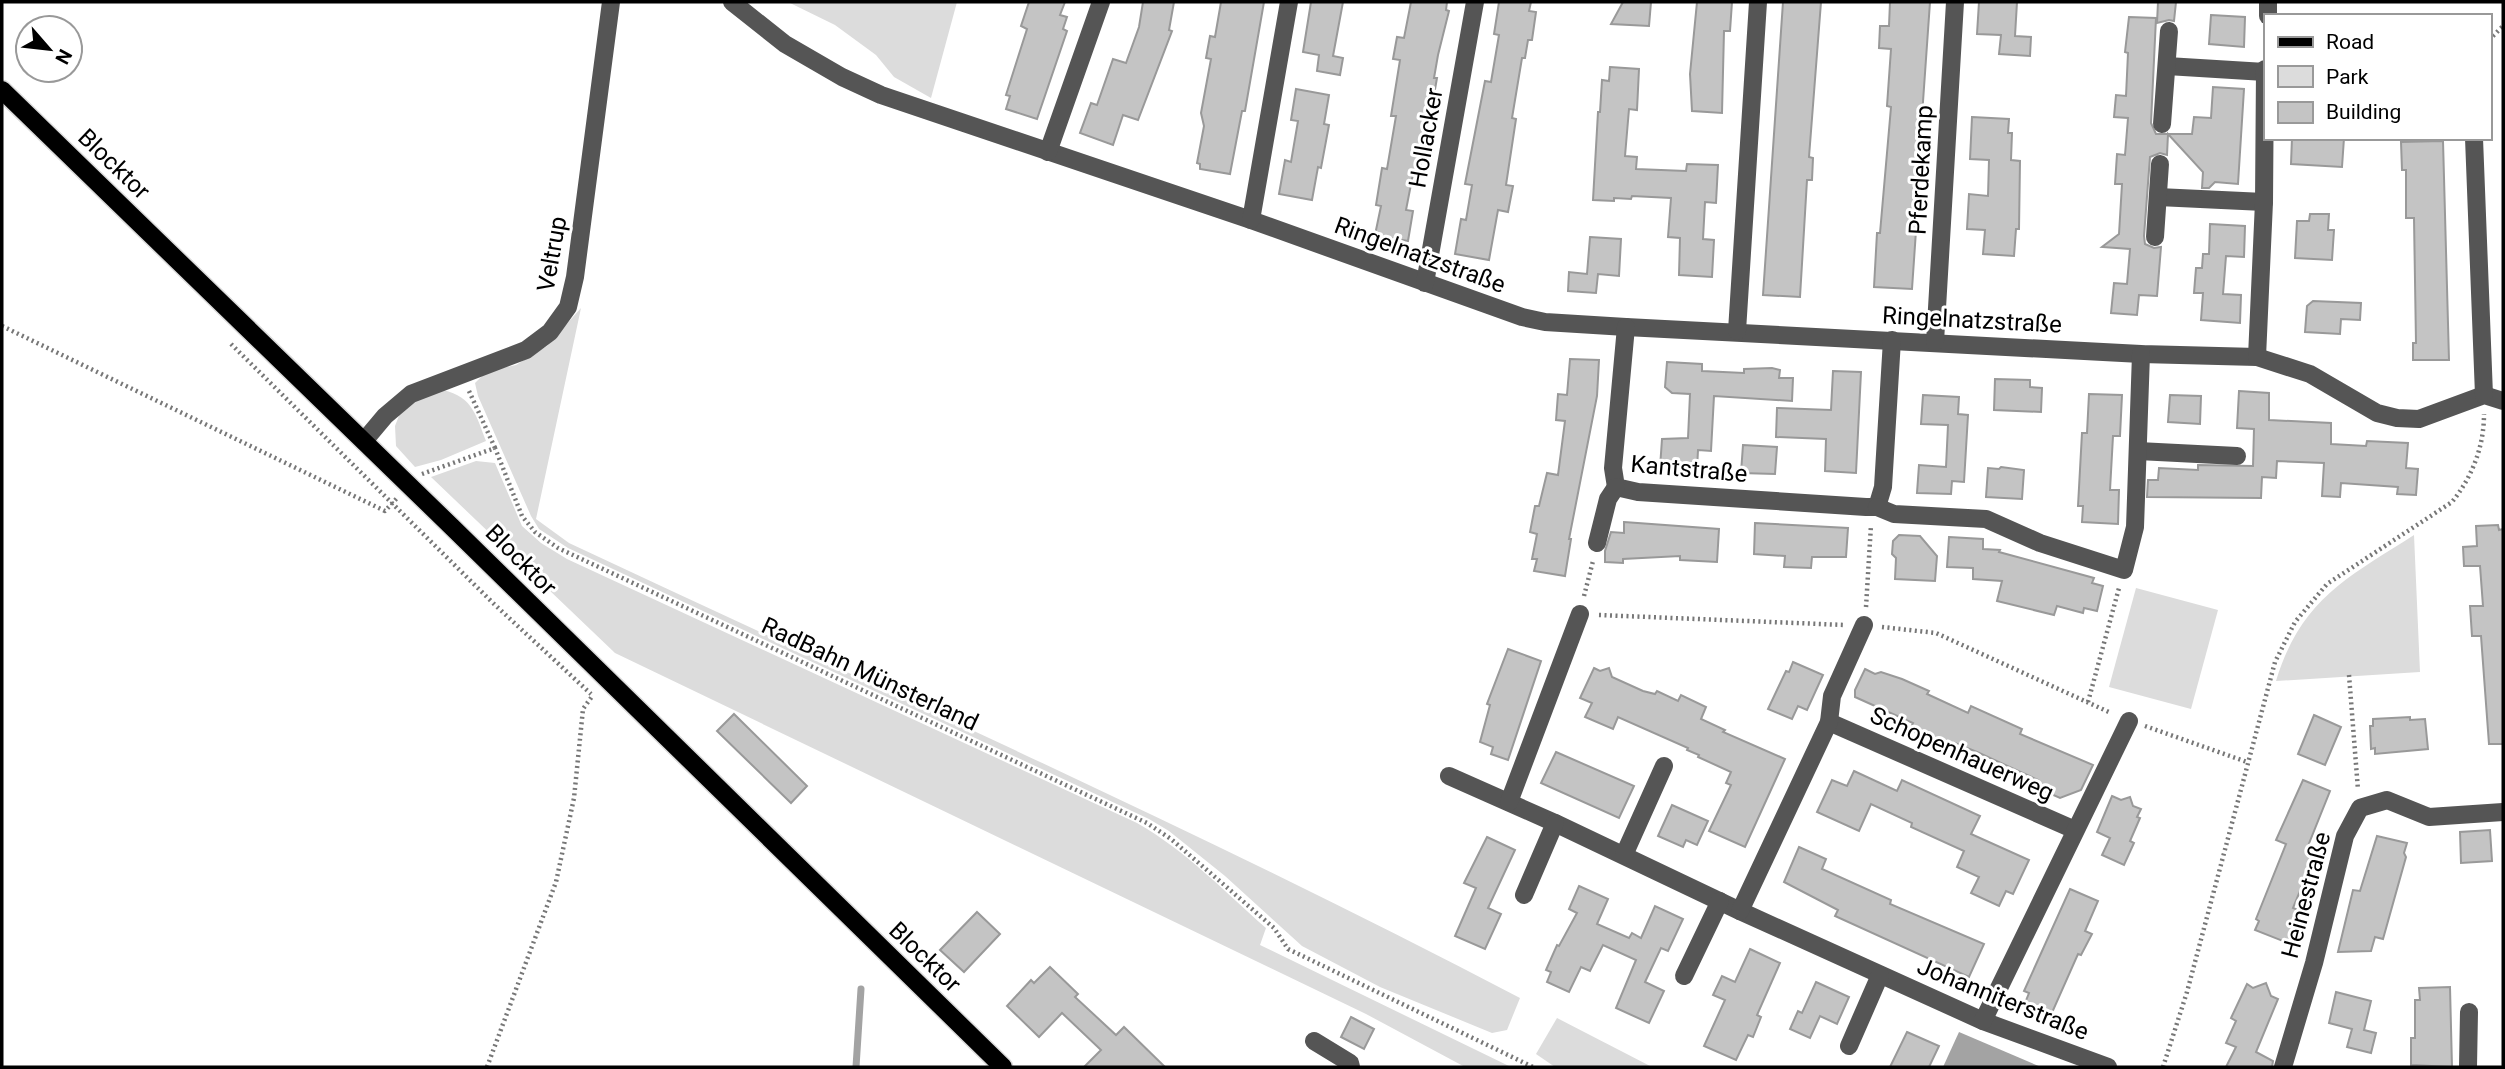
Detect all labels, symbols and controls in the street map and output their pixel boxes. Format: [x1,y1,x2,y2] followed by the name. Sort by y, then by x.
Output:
[14,14,84,84] north arrow
[2264,14,2491,140] legend
[2326,30,2374,54] text: Road
[50,45,77,68] text: N
[2326,65,2369,89] text: Park
[1403,86,1449,190] street label: Hollacker
[2326,100,2401,124] text: Building
[1904,104,1938,236] street label: Pferdekamp
[72,123,156,205] street label: Blocktor
[1331,211,1509,299] street label: Ringelnatzstraße
[532,214,572,294] street label: Veltrup
[1881,301,2063,339] street label: Ringelnatzstraße
[1629,450,1749,488] street label: Kantstraße
[480,519,562,601] street label: Blocktor
[757,611,983,737] street label: RadBahn Münsterland
[1866,701,2058,807] street label: Schopenhauerweg
[2276,829,2336,961] street label: Heinestraße
[883,916,967,998] street label: Blocktor
[1913,952,2093,1046] street label: Johanniterstraße

